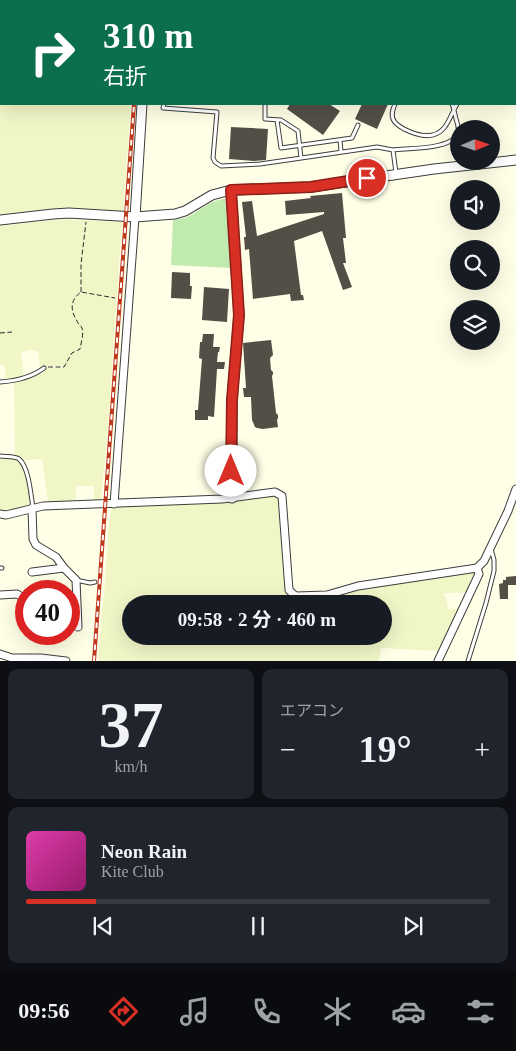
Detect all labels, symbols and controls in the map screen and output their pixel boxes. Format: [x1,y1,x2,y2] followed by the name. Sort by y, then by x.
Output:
[103,17,193,56] text: 310 m
[20,20,85,85] icon: right
[103,64,147,89] text: 右折
[450,120,500,170] north arrow
[450,120,500,350] map controls
[346,157,388,199] pin
[353,164,381,192] icon: arrive
[450,180,500,230] button: sound
[450,240,500,290] button: search
[450,300,500,350] button: layers
[204,444,256,496] position arrow
[15,580,80,645] speed limit sign: 40
[178,609,336,630] text: 09:58 · 2 分 · 460 m
[99,689,164,761] text: 37
[280,702,344,719] text: エアコン
[358,728,412,770] text: 19°
[280,734,296,765] text: −
[474,734,490,765] text: +
[115,758,147,775] text: km/h
[101,841,187,862] text: Neon Rain
[101,863,164,880] text: Kite Club
[89,912,117,940] icon: previous
[244,912,272,940] icon: pause
[399,912,427,940] icon: next
[106,994,141,1029] icon: directions
[177,994,212,1029] icon: music
[249,994,284,1029] icon: phone
[320,994,355,1029] icon: climate
[391,994,426,1029] icon: car
[463,994,498,1029] icon: filters
[18,998,70,1023] text: 09:56

